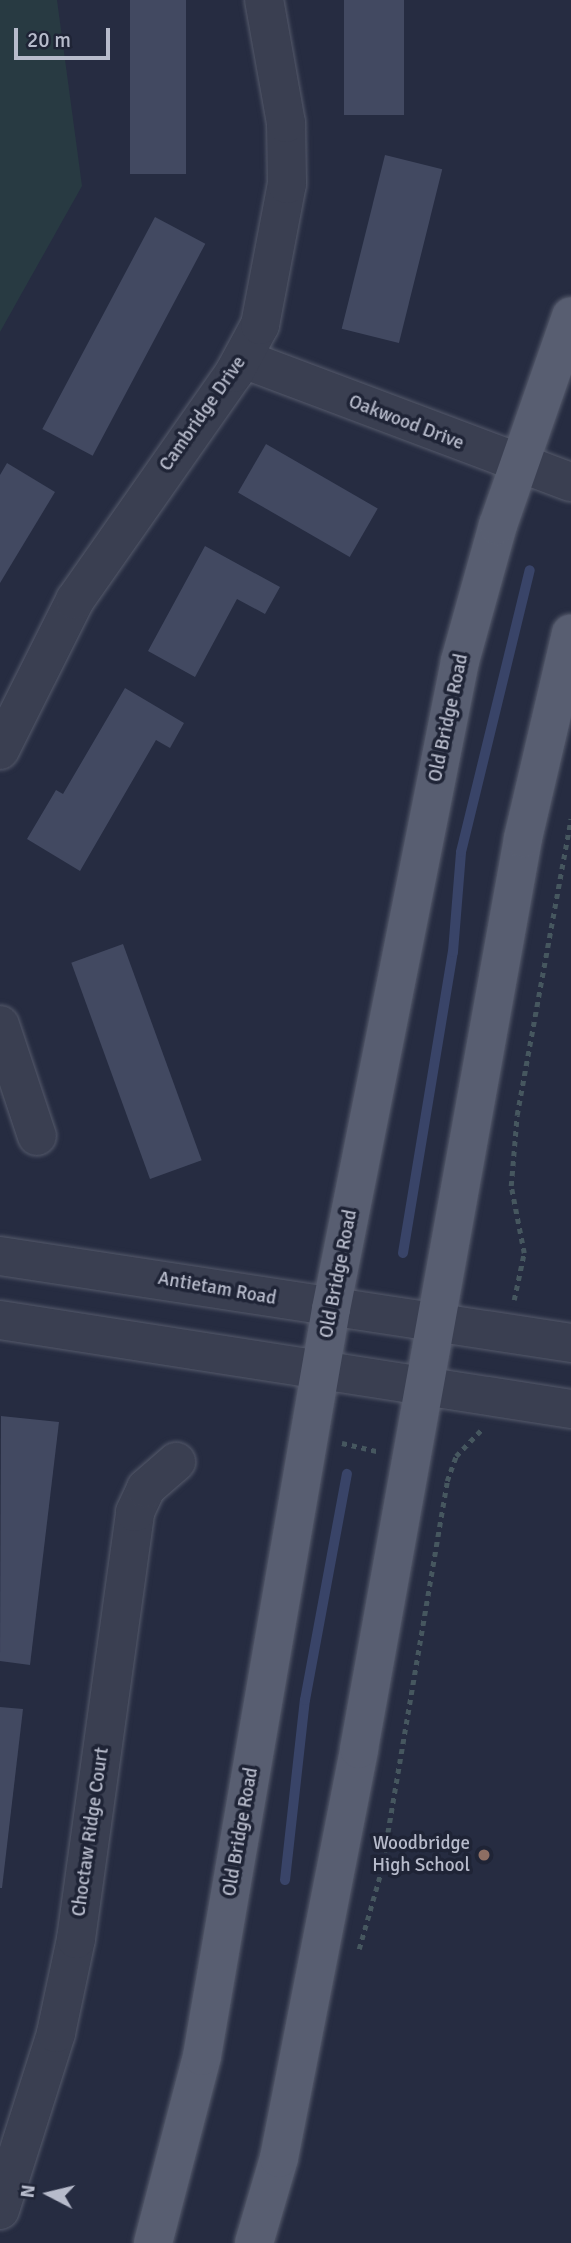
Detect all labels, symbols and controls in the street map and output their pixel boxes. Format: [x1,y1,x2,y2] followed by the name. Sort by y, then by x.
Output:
[18,14,114,58] scale bar
[27,27,71,53] text: 20 m
[155,352,251,476] street label: Cambridge Drive
[345,391,467,455] street label: Oakwood Drive
[424,652,474,784] street label: Old Bridge Road
[315,1208,363,1340] street label: Old Bridge Road
[156,1267,278,1311] street label: Antietam Road
[68,1746,114,1918] street label: Choctaw Ridge Court
[218,1766,264,1898] street label: Old Bridge Road
[372,1833,470,1877] place label: Woodbridge High School
[476,1847,492,1863] marker: Woodbridge High School
[14,2159,84,2229] north arrow
[15,2183,41,2199] text: N

